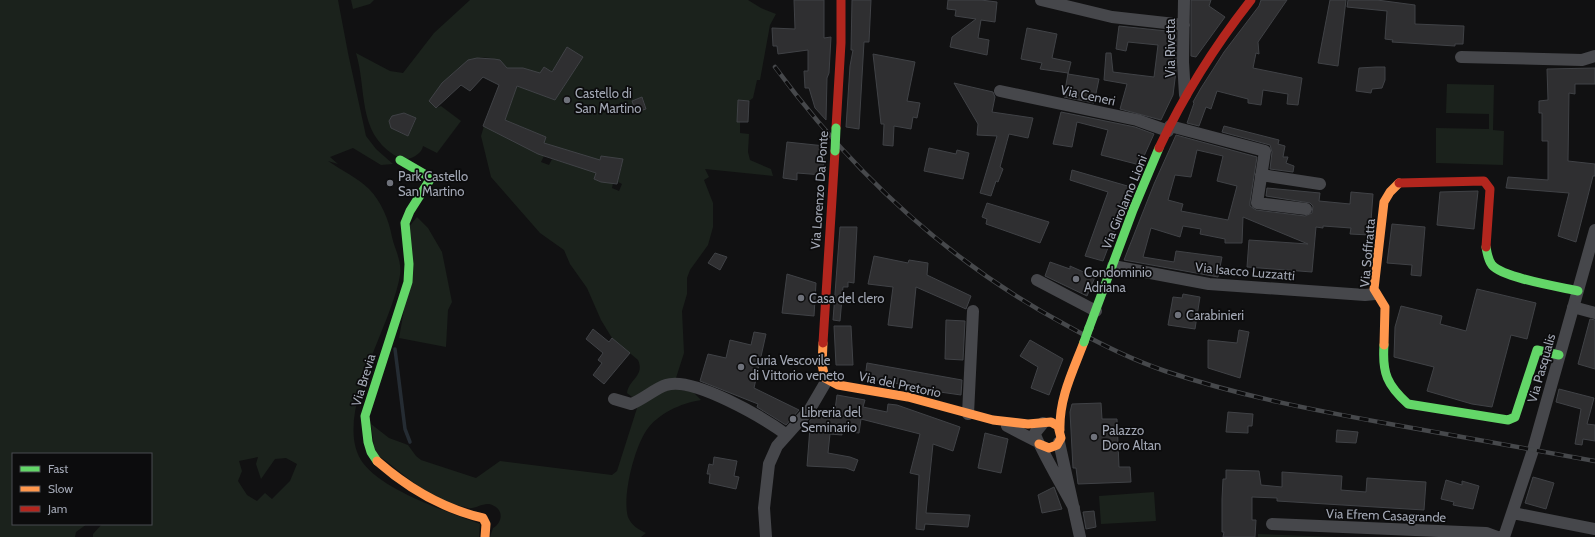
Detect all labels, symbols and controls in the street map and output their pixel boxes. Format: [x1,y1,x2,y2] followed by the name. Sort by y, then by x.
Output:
[1162,18,1178,77] street label: Via Rivetta
[1059,81,1117,109] street label: Via Ceneri
[575,85,641,116] place label: Castello di San Martino
[562,95,572,105] marker: Castello di San Martino
[807,130,831,250] street label: Via Lorenzo Da Ponte
[1098,153,1150,251] street label: Via Girolamo Lioni
[398,168,468,199] place label: Park Castello San Martino
[385,178,395,188] marker: Park Castello San Martino
[1356,217,1378,288] street label: Via Soffratta
[1194,259,1296,283] street label: Via Isacco Luzzatti
[1084,264,1152,295] place label: Condominio Adriana
[1071,274,1081,284] marker: Condominio Adriana
[809,290,884,306] place label: Casa del clero
[796,293,806,303] marker: Casa del clero
[1186,307,1244,323] place label: Carabinieri
[1173,310,1183,320] marker: Carabinieri
[1524,331,1559,404] street label: Via Pasqualis
[347,351,379,408] street label: Via Brevia
[749,352,844,383] place label: Curia Vescovile di Vittorio veneto
[736,362,746,372] marker: Curia Vescovile di Vittorio veneto
[857,367,943,401] street label: Via del Pretorio
[801,404,861,435] place label: Libreria del Seminario
[788,414,798,424] marker: Libreria del Seminario
[1102,422,1161,453] place label: Palazzo Doro Altan
[1089,432,1099,442] marker: Palazzo Doro Altan
[12,453,152,525] legend
[48,461,68,476] text: Fast
[48,481,73,496] text: Slow
[47,501,67,516] text: Jam
[1326,505,1447,525] street label: Via Efrem Casagrande

